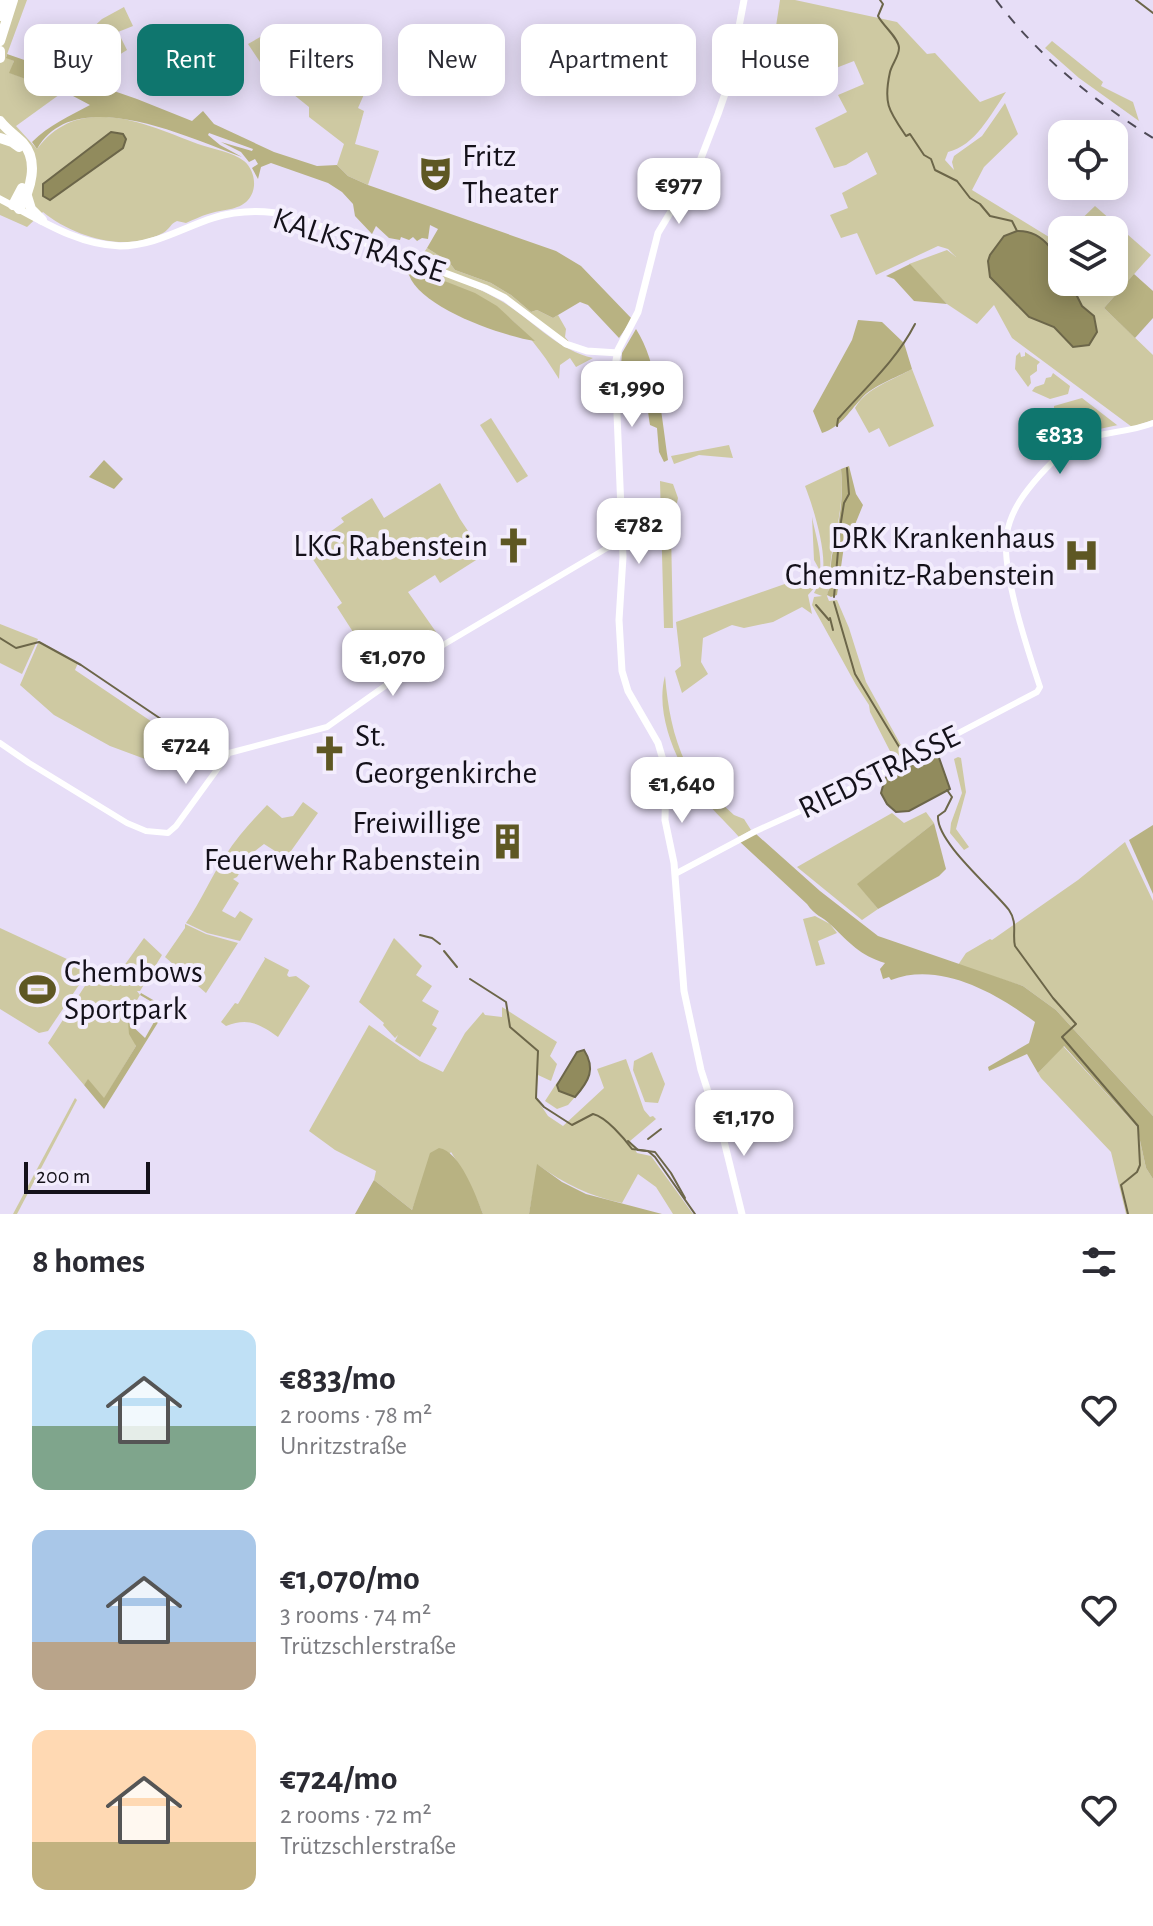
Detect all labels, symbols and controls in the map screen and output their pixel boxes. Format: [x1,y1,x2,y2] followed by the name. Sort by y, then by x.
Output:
[24,24,121,96] chip: Buy
[137,24,244,96] chip: Rent
[260,24,382,96] chip: Filters
[398,24,505,96] chip: New
[521,24,696,96] chip: Apartment
[712,24,838,96] chip: House
[1048,120,1128,296] map controls
[1048,120,1128,200] button: locate
[462,140,559,209] place label: Fritz Theater
[417,155,455,193] theatre icon: Fritz Theater
[632,158,726,226] pin: €977
[655,171,703,197] text: €977
[269,202,449,288] street label: KALKSTRASSE
[1048,216,1128,296] button: layers
[567,361,697,429] pin: €1,990
[599,374,665,400] text: €1,990
[1013,408,1107,476] pin: €833
[1036,421,1084,447] text: €833
[592,498,686,566] pin: €782
[615,511,663,537] text: €782
[785,522,1055,591] place label: DRK Krankenhaus Chemnitz-Rabenstein
[495,527,533,565] church icon: LKG Rabenstein
[293,530,488,562] place label: LKG Rabenstein
[1062,537,1100,575] hospital icon: DRK Krankenhaus Chemnitz-Rabenstein
[328,630,458,698] pin: €1,070
[360,643,426,669] text: €1,070
[139,718,233,786] pin: €724
[794,719,964,825] street label: RIEDSTRASSE
[355,720,537,789] place label: St. Georgenkirche
[162,731,210,757] text: €724
[310,735,348,773] church icon: St. Georgenkirche
[617,757,747,825] pin: €1,640
[649,770,715,796] text: €1,640
[204,807,481,876] place label: Freiwillige Feuerwehr Rabenstein
[488,822,526,860] building icon: Freiwillige Feuerwehr Rabenstein
[64,956,203,1025] place label: Chembows Sportpark
[19,971,57,1009] sports icon: Chembows Sportpark
[679,1090,809,1158] pin: €1,170
[713,1103,775,1129] text: €1,170
[24,1158,150,1194] scale bar
[36,1165,90,1187] text: 200 m
[1077,1240,1121,1284] icon: filters
[32,1245,145,1279] text: 8 homes
[96,1362,192,1458] icon: home
[280,1362,396,1396] text: €833/mo
[1077,1388,1121,1432] icon: heart
[280,1402,432,1428] text: 2 rooms · 78 m²
[280,1433,407,1459] text: Unritzstraße
[96,1562,192,1658] icon: home
[280,1562,420,1596] text: €1,070/mo
[1077,1588,1121,1632] icon: heart
[280,1602,431,1628] text: 3 rooms · 74 m²
[280,1633,456,1659] text: Trützschlerstraße
[96,1762,192,1858] icon: home
[280,1762,398,1796] text: €724/mo
[1077,1788,1121,1832] icon: heart
[280,1802,432,1828] text: 2 rooms · 72 m²
[280,1833,456,1859] text: Trützschlerstraße

